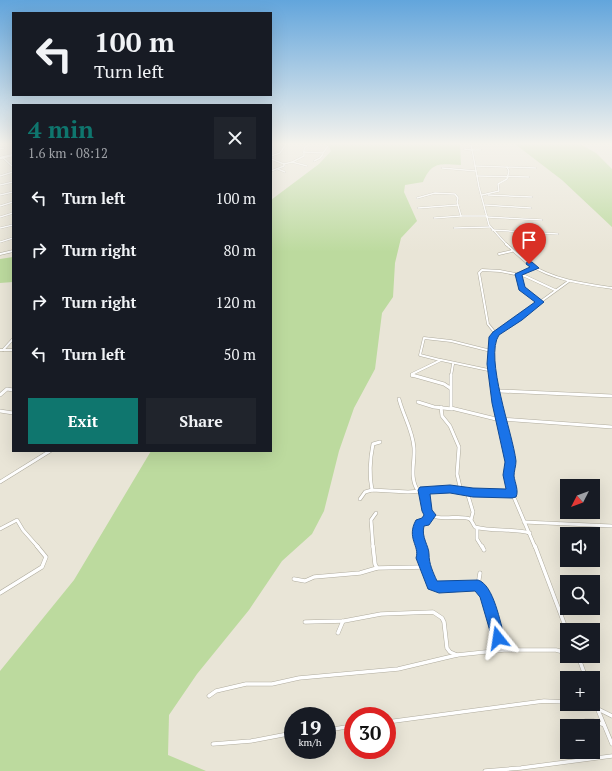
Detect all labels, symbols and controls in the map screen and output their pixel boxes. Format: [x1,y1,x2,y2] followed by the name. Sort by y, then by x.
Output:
[94,23,175,60] text: 100 m
[28,28,80,80] icon: left
[94,59,164,83] text: Turn left
[28,113,94,145] text: 4 min
[214,117,256,159] button: close
[28,144,108,162] text: 1.6 km · 08:12
[28,187,50,209] icon: left
[62,188,126,208] text: Turn left
[215,188,256,208] text: 100 m
[512,223,546,264] pin
[518,229,540,251] icon: arrive
[28,239,50,261] icon: right
[62,240,137,260] text: Turn right
[223,240,256,260] text: 80 m
[28,291,50,313] icon: right
[62,292,137,312] text: Turn right
[215,292,256,312] text: 120 m
[28,343,50,365] icon: left
[62,344,126,364] text: Turn left
[223,344,256,364] text: 50 m
[28,398,138,444] button: Exit
[146,398,256,444] button: Share
[560,479,600,519] north arrow
[560,479,600,759] map controls
[560,527,600,567] button: sound
[560,575,600,615] button: search
[477,617,519,659] position arrow
[560,623,600,663] button: layers
[560,671,600,711] button: +
[344,707,396,759] speed limit sign: 30
[299,714,321,741] text: 19
[560,719,600,759] button: −
[298,736,322,749] text: km/h

